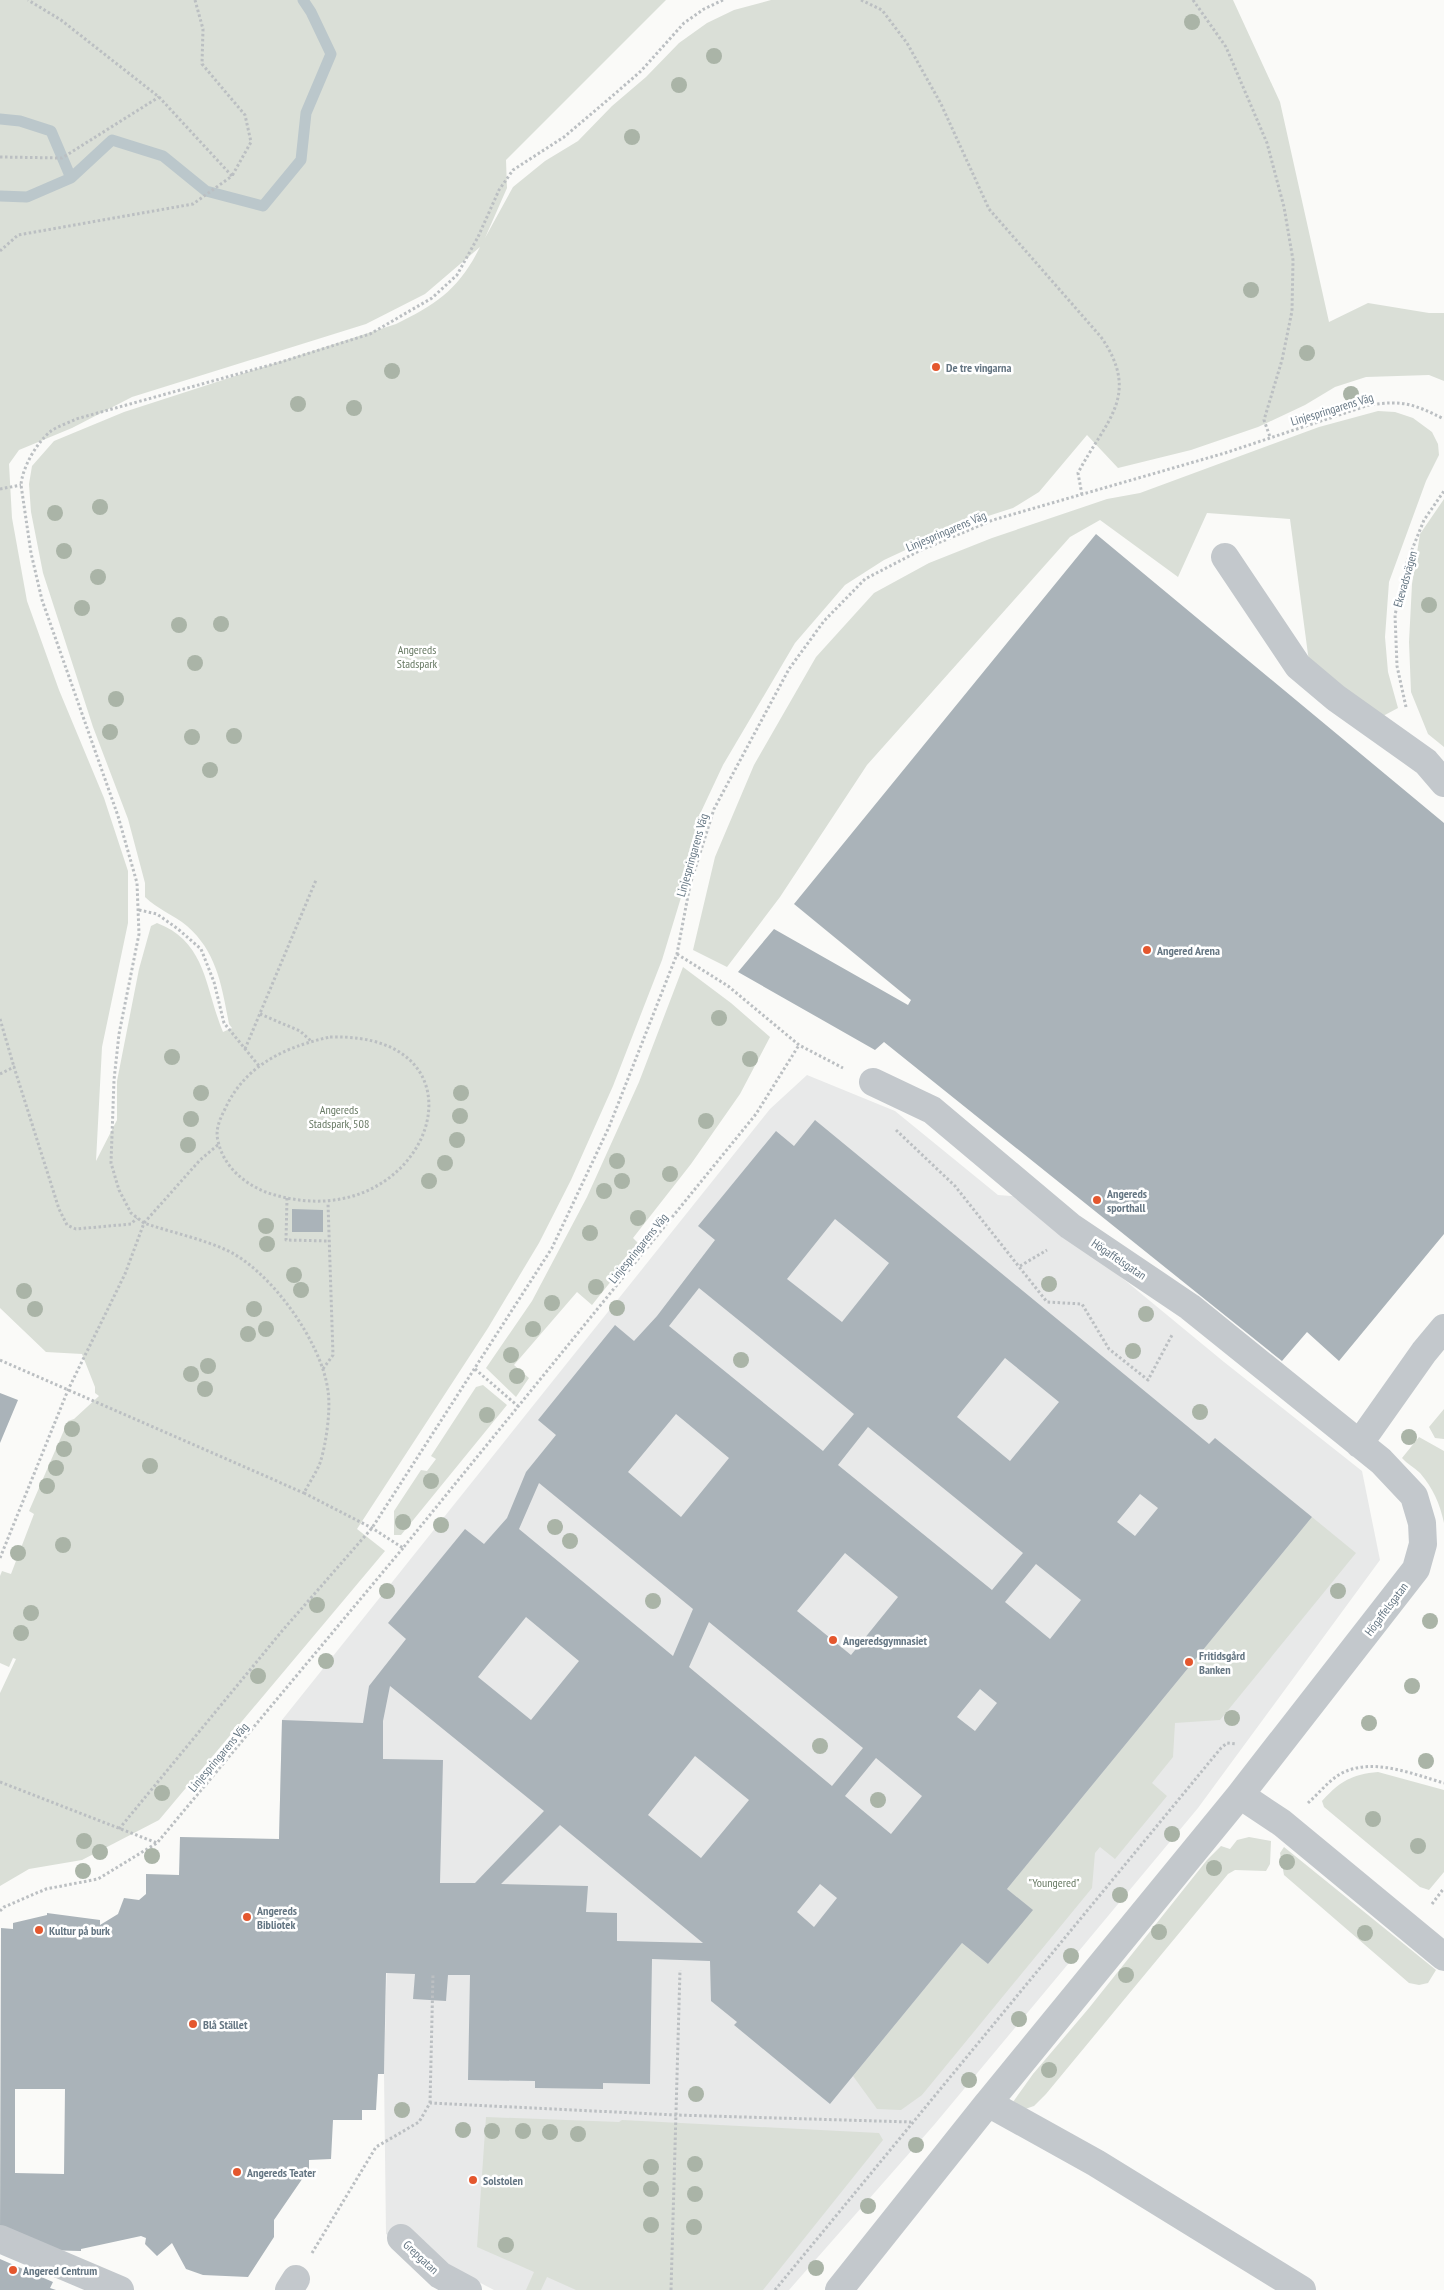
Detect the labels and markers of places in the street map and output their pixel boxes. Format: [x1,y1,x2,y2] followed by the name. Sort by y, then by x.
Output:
[946,360,1011,375] place label: De tre vingarna
[930,361,942,373] marker: De tre vingarna
[1156,943,1220,958] place label: Angered Arena
[1141,944,1153,956] marker: Angered Arena
[1106,1186,1147,1215] place label: Angereds sporthall
[1091,1194,1103,1206] marker: Angereds sporthall
[842,1633,927,1648] place label: Angeredsgymnasiet
[827,1634,839,1646] marker: Angeredsgymnasiet
[1199,1648,1245,1677] place label: Fritidsgård Banken
[1183,1656,1195,1668] marker: Fritidsgård Banken
[256,1903,297,1932] place label: Angereds Bibliotek
[241,1911,253,1923] marker: Angereds Bibliotek
[49,1923,110,1938] place label: Kultur på burk
[33,1924,45,1936] marker: Kultur på burk
[203,2017,248,2032] place label: Blå Stället
[187,2018,199,2030] marker: Blå Stället
[246,2165,316,2180] place label: Angereds Teater
[231,2166,243,2178] marker: Angereds Teater
[483,2173,523,2188] place label: Solstolen
[467,2174,479,2186] marker: Solstolen
[22,2263,97,2278] place label: Angered Centrum
[7,2264,19,2276] marker: Angered Centrum

